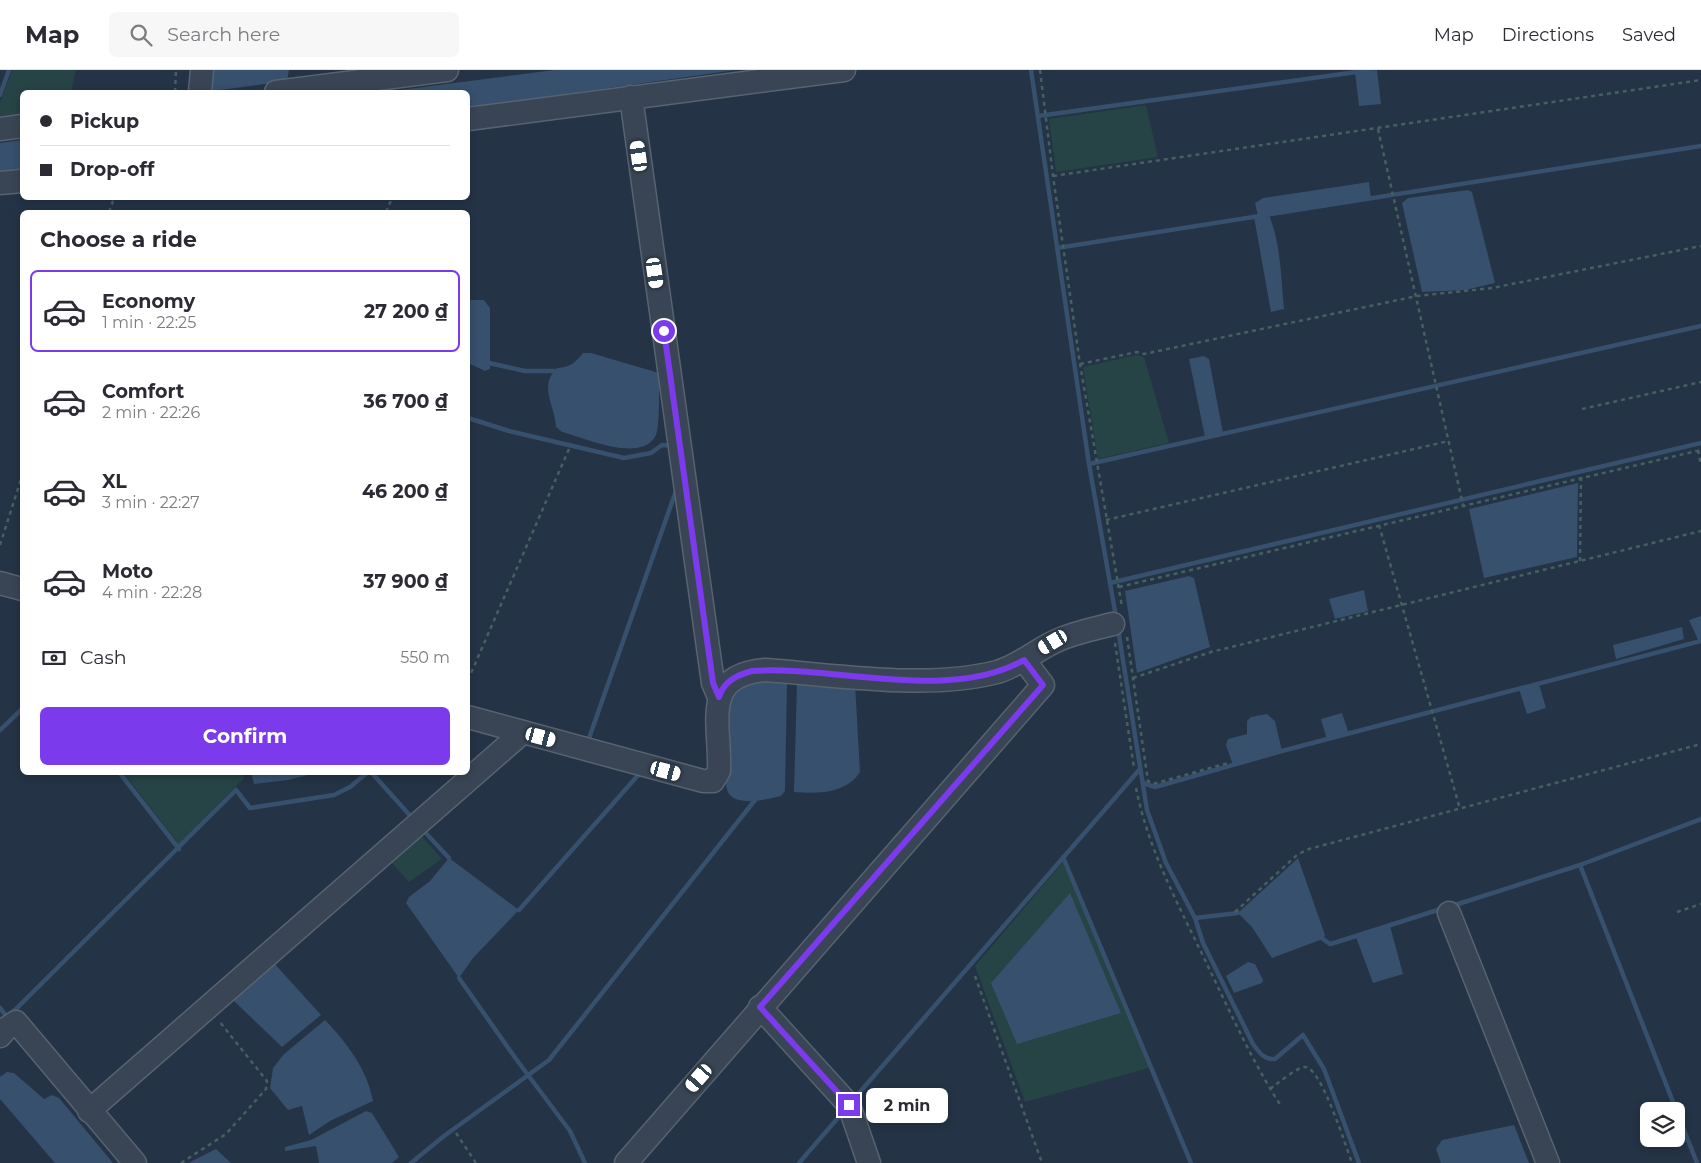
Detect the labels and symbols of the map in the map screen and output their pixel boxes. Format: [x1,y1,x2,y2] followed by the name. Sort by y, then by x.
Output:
[629,140,648,172] car
[645,257,664,289] car
[653,320,675,342] route start
[1036,628,1069,656] car
[524,726,557,748] car
[649,760,682,782] car
[683,1062,714,1094] car
[866,1088,949,1122] callout: 2 min
[838,1094,860,1116] route end

